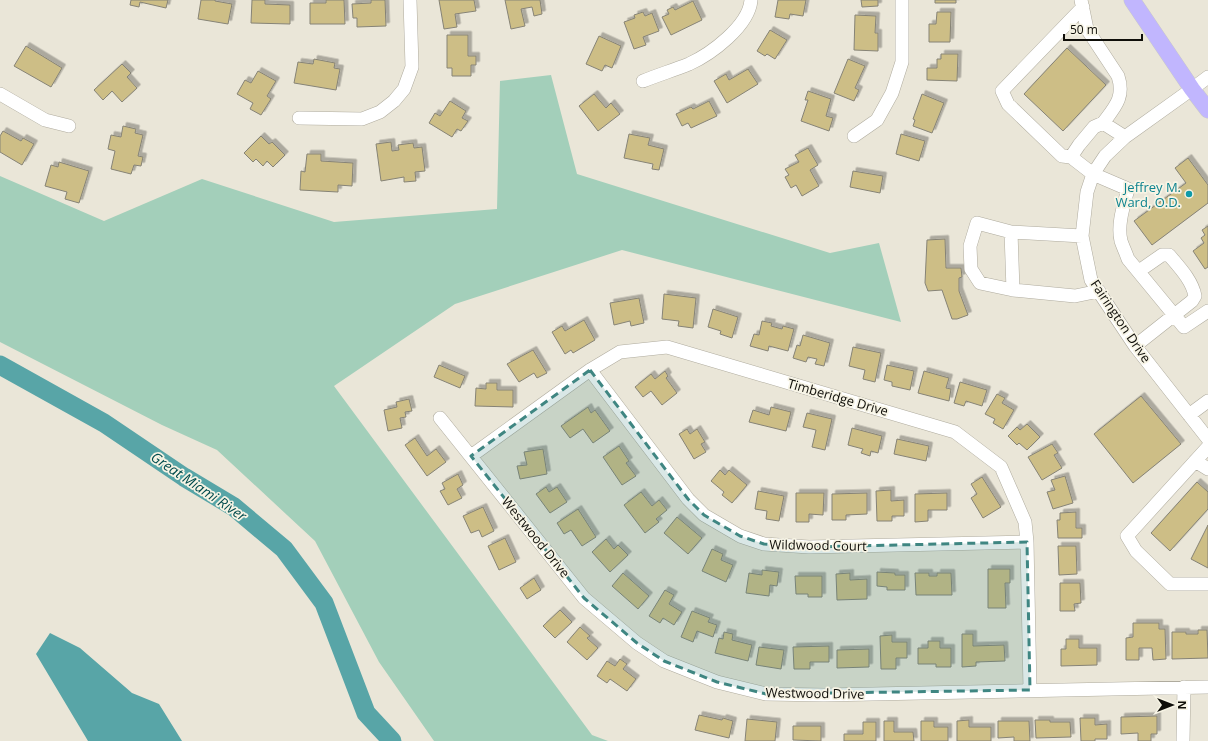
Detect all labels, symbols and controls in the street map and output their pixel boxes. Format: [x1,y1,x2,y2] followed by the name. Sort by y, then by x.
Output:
[1064,16,1142,42] scale bar
[1070,21,1098,38] text: 50 m
[1115,178,1181,211] place label: Jeffrey M. Ward, O.D.
[1184,189,1194,199] marker: Jeffrey M. Ward, O.D.
[1087,276,1155,366] street label: Fairington Drive
[786,374,890,420] street label: Timberidge Drive
[148,447,251,525] water label: Great Miami River
[498,493,574,581] street label: Westwood Drive
[769,535,867,555] street label: Wildwood Court
[765,683,865,703] street label: Westwood Drive
[1152,685,1192,725] north arrow
[1175,701,1190,709] text: N

